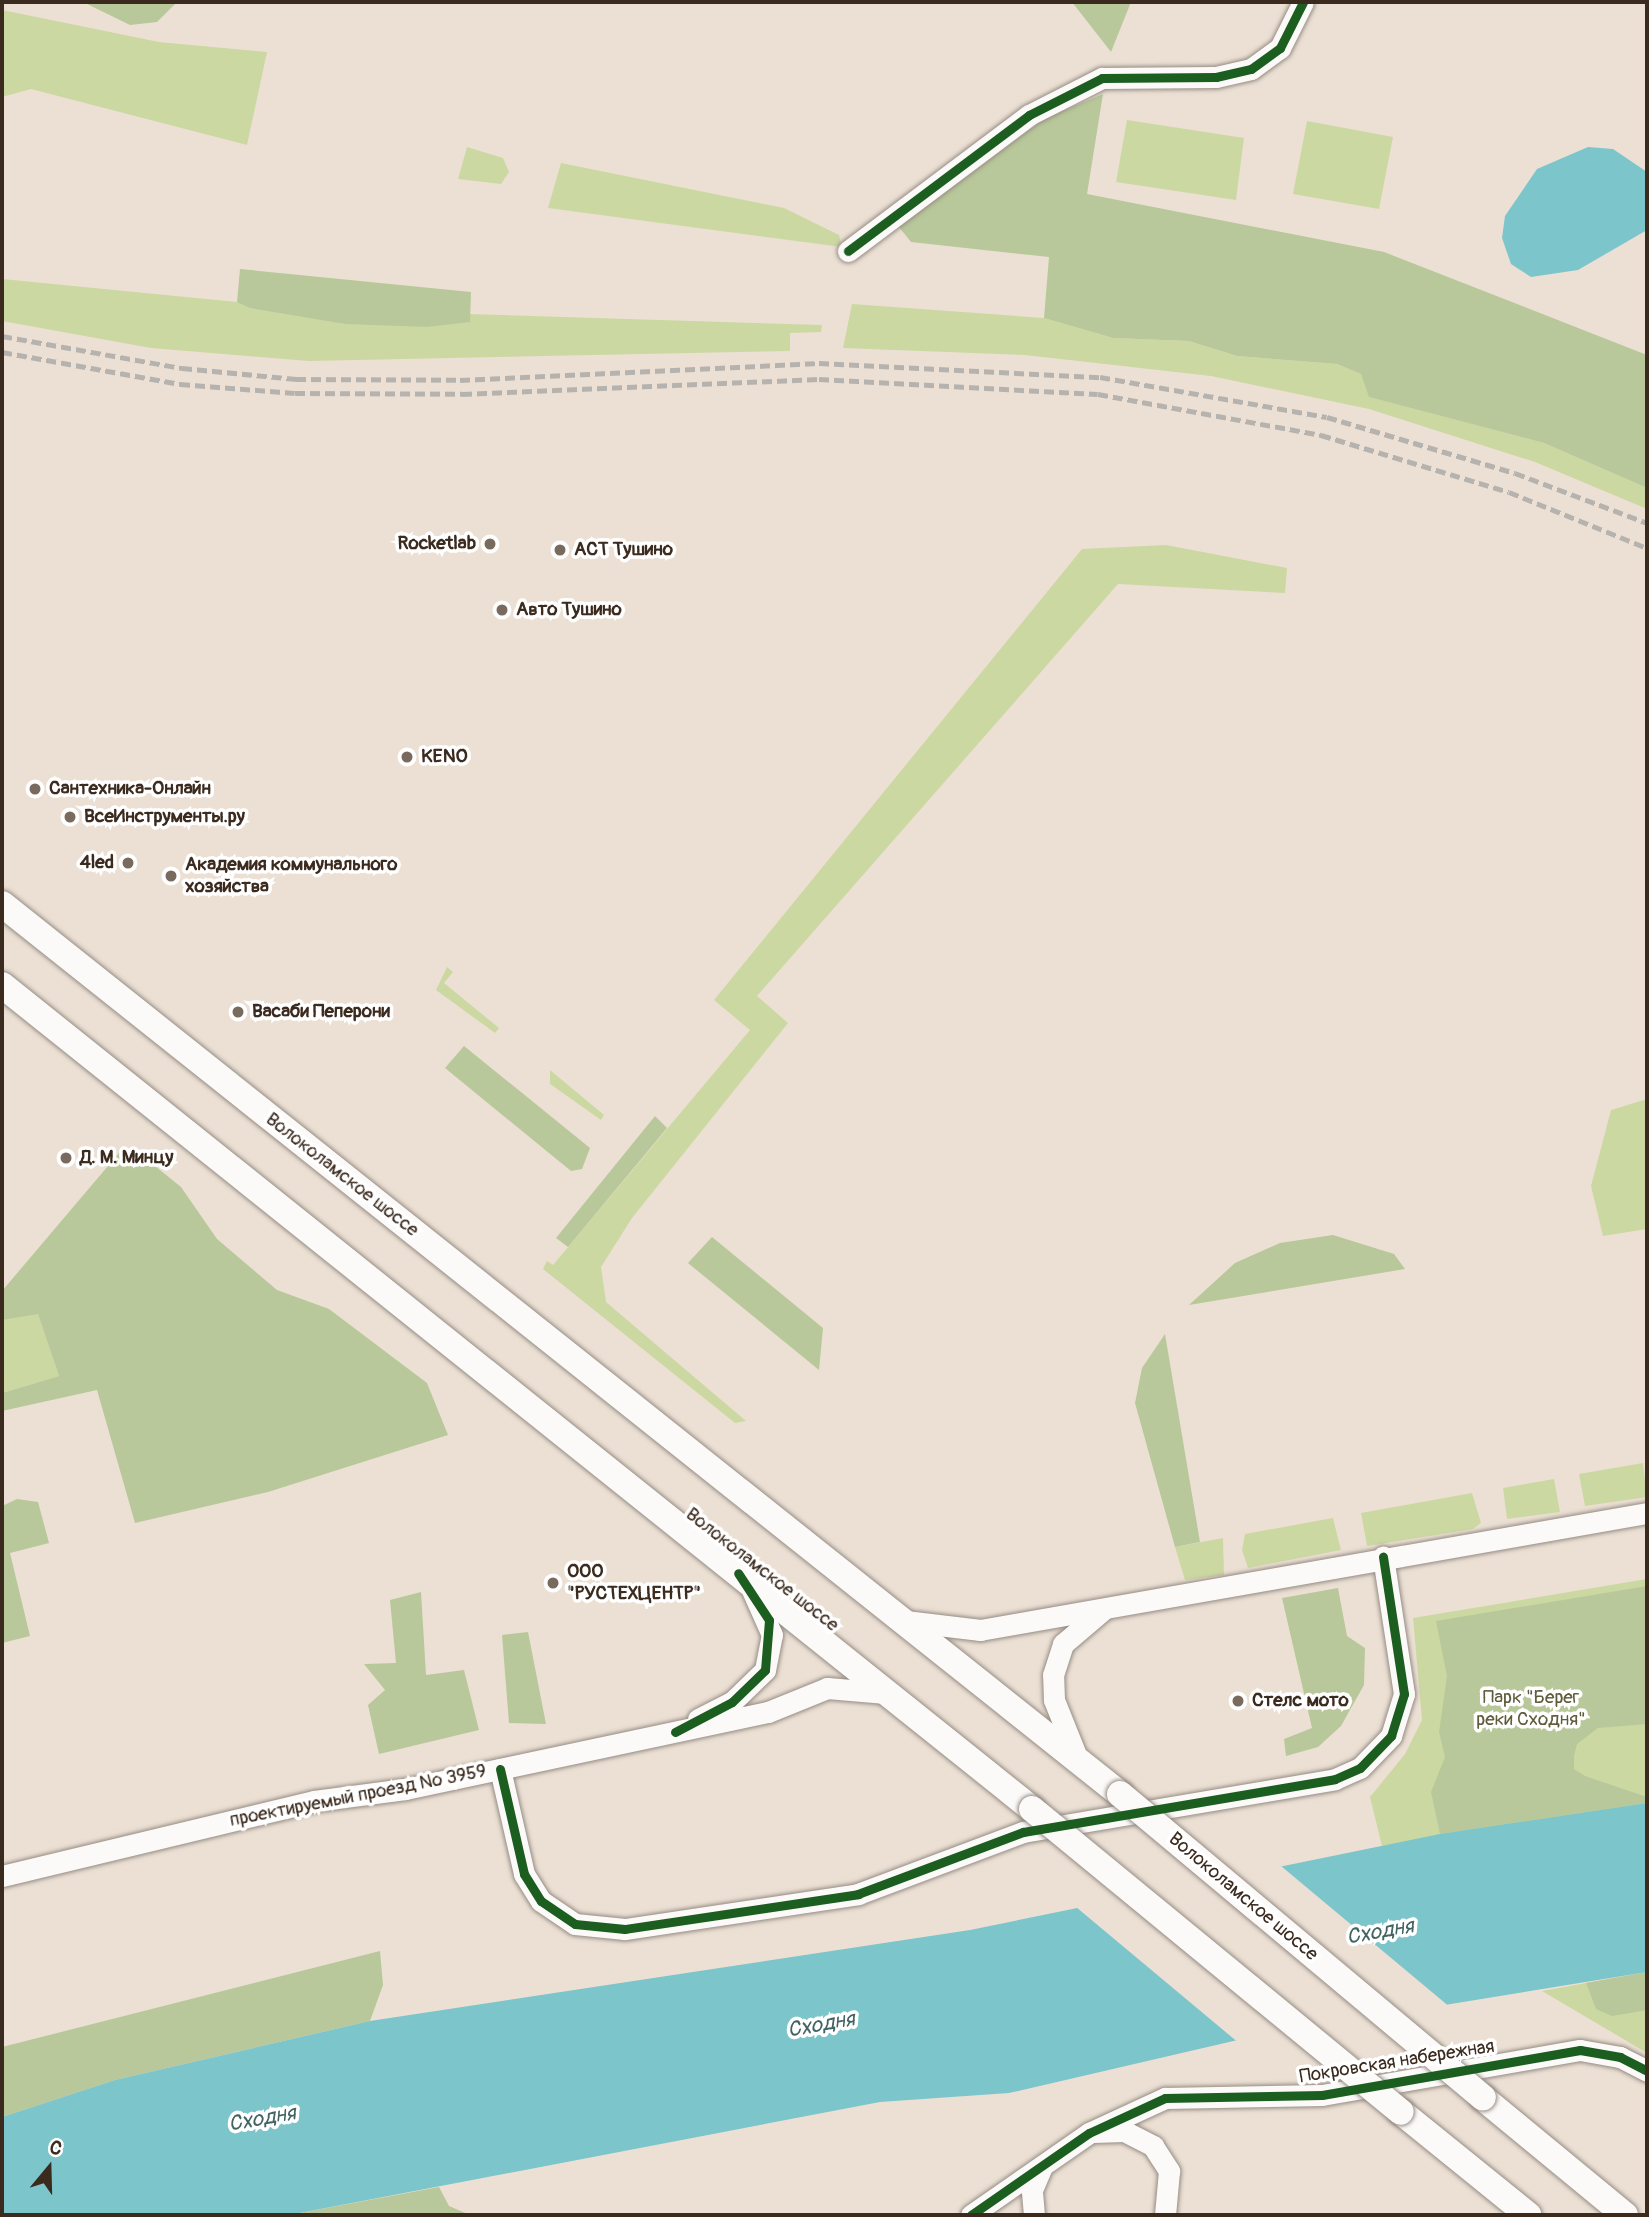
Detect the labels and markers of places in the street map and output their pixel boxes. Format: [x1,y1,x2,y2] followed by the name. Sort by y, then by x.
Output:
[398,533,476,555] place label: Rocketlab
[482,536,498,552] marker: Rocketlab
[574,539,673,561] place label: АСТ Тушино
[552,542,568,558] marker: АСТ Тушино
[516,599,622,621] place label: Авто Тушино
[494,602,510,618] marker: Авто Тушино
[421,746,468,768] place label: KENO
[399,749,415,765] marker: KENO
[49,778,211,800] place label: Сантехника-Онлайн
[27,781,43,797] marker: Сантехника-Онлайн
[84,806,245,828] place label: ВсеИнструменты.ру
[62,809,78,825] marker: ВсеИнструменты.ру
[80,852,114,874] place label: 4led
[185,854,397,898] place label: Академия коммунального хозяйства
[120,855,136,871] marker: 4led
[163,868,179,884] marker: Академия коммунального хозяйства
[252,1001,390,1023] place label: Васаби Пеперони
[230,1004,246,1020] marker: Васаби Пеперони
[80,1147,173,1169] place label: Д. М. Минцу
[58,1150,74,1166] marker: Д. М. Минцу
[567,1561,701,1605] place label: ООО "РУСТЕХЦЕНТР"
[545,1575,561,1591] marker: ООО "РУСТЕХЦЕНТР"
[1252,1690,1349,1712] place label: Стелс мото
[1230,1693,1246,1709] marker: Стелс мото

